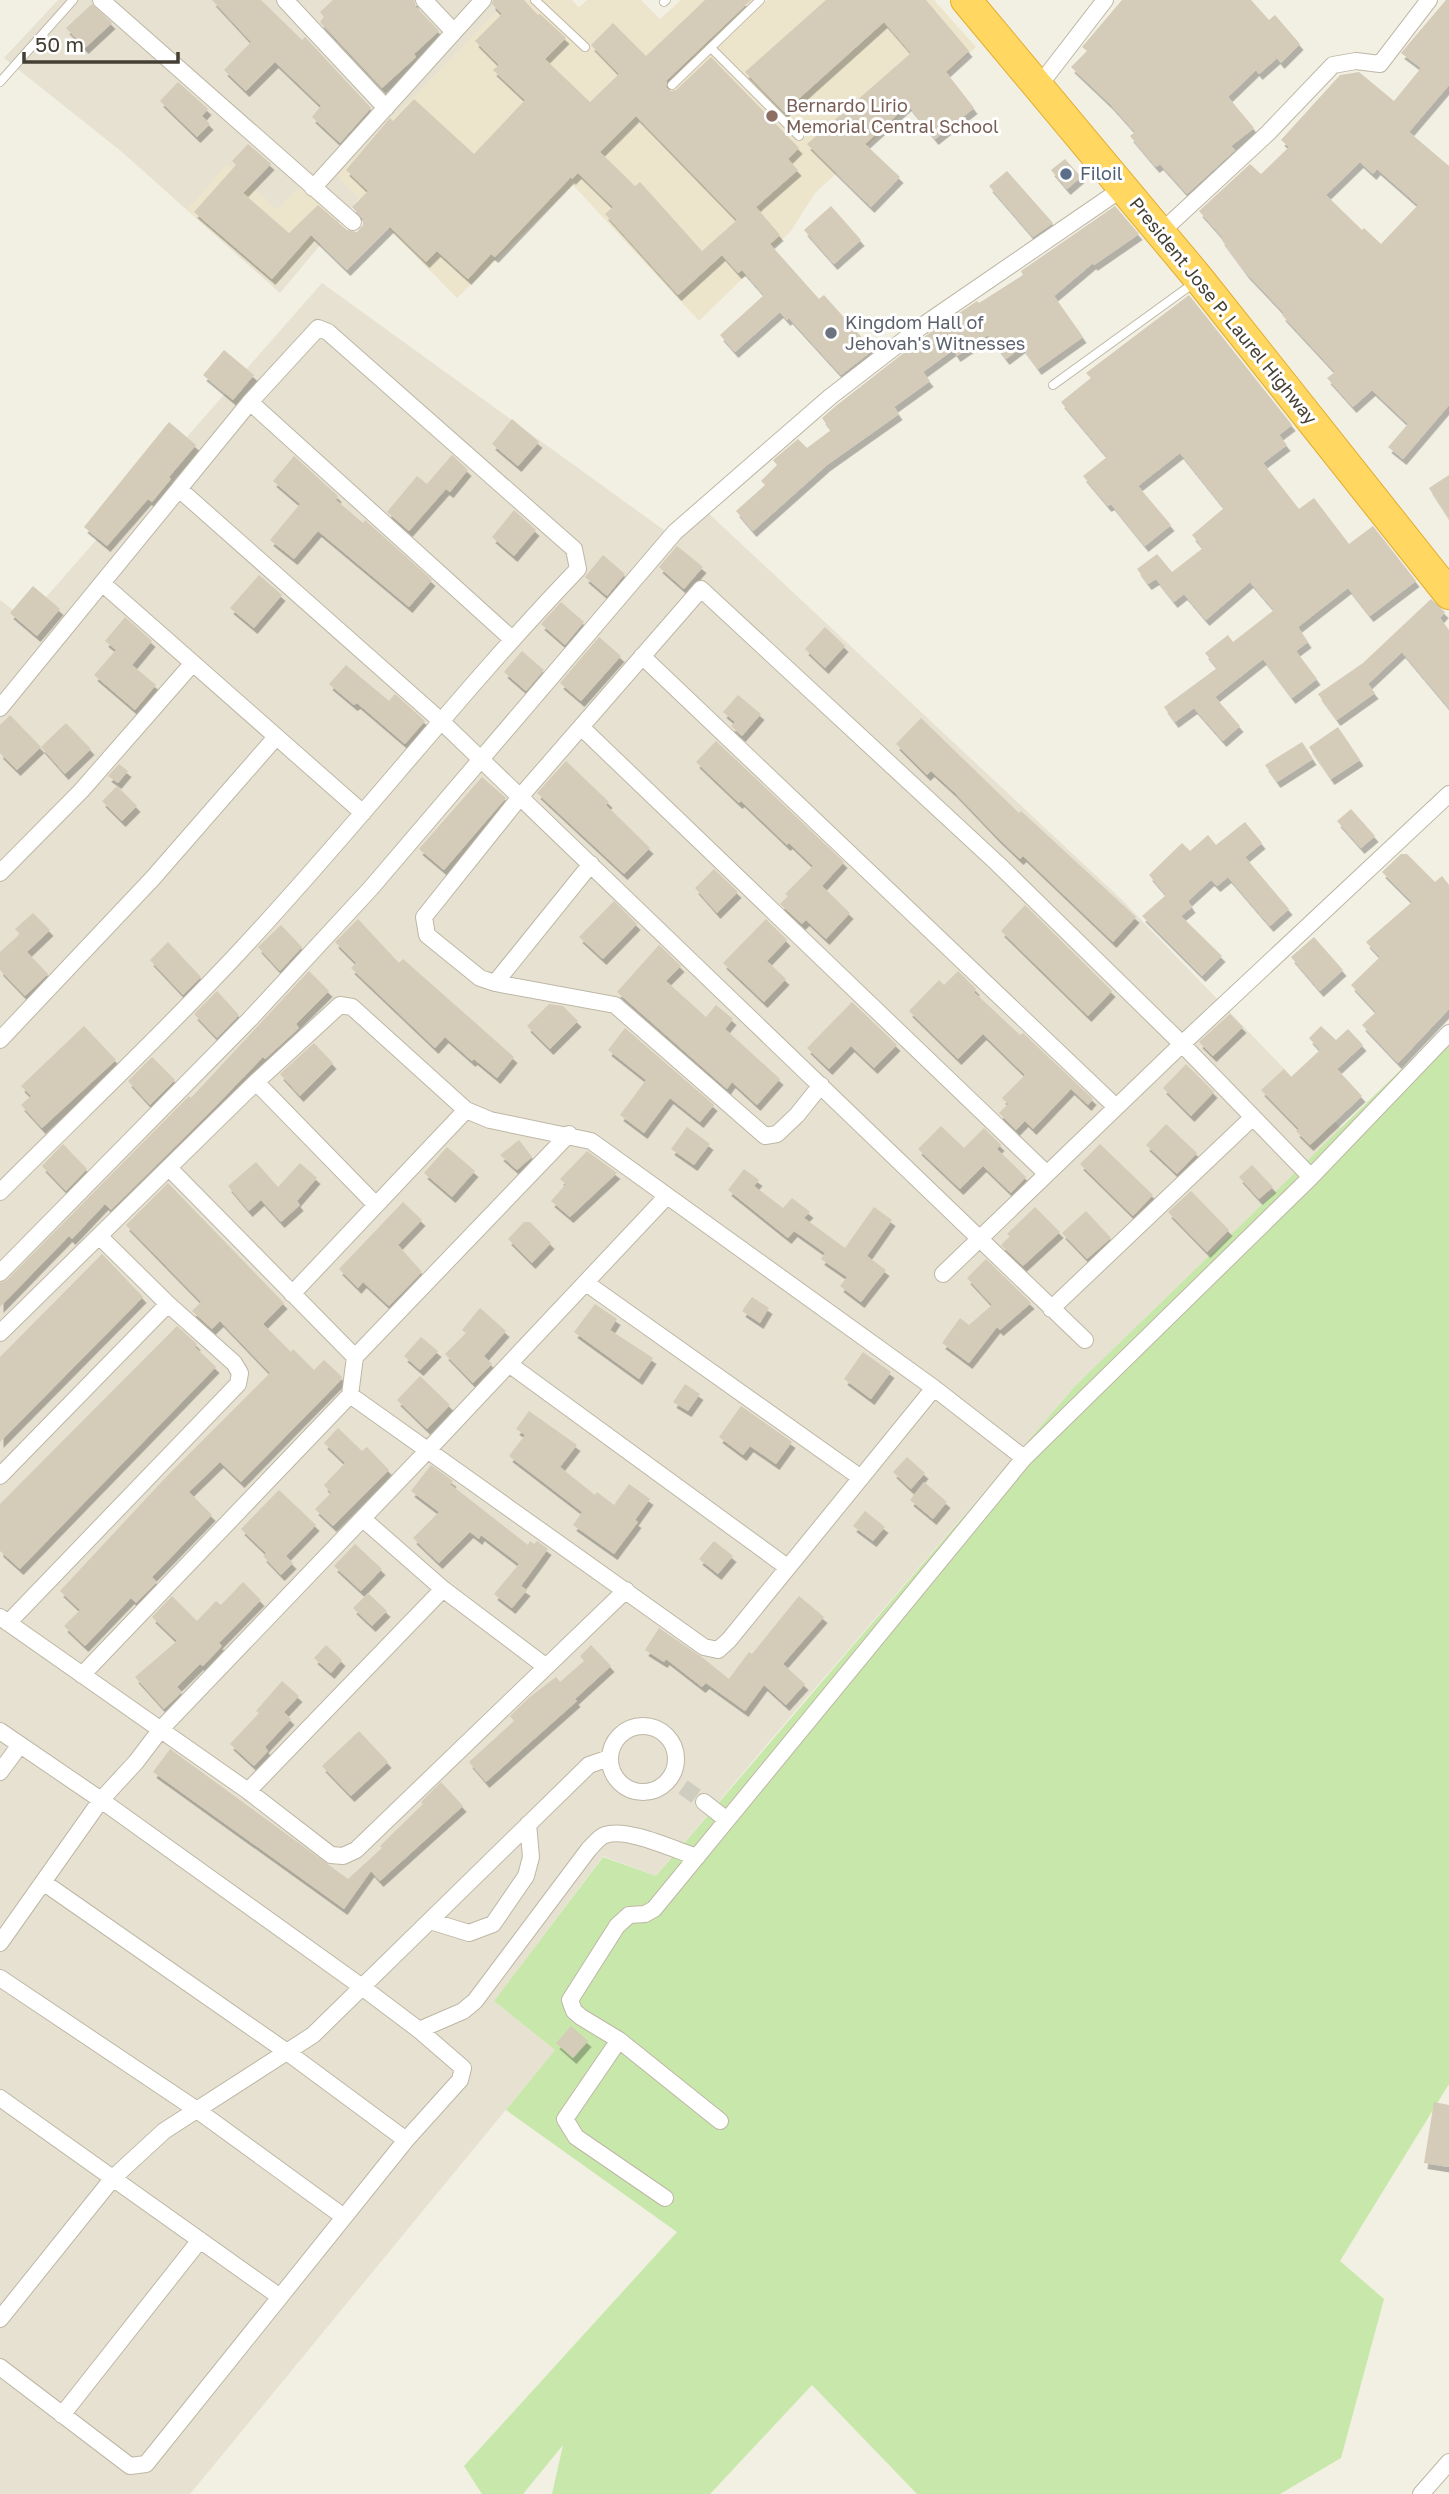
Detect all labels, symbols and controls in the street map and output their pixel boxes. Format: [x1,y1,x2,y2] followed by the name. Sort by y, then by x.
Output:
[24,21,178,65] scale bar
[35,31,84,57] text: 50 m
[786,94,999,137] place label: Bernardo Lirio Memorial Central School
[764,108,780,124] marker: Bernardo Lirio Memorial Central School
[1080,162,1123,184] place label: Filoil
[1058,166,1074,182] marker: Filoil
[1125,192,1322,428] street label: President Jose P. Laurel Highway
[845,311,1025,354] place label: Kingdom Hall of Jehovah's Witnesses
[823,325,839,341] marker: Kingdom Hall of Jehovah's Witnesses

